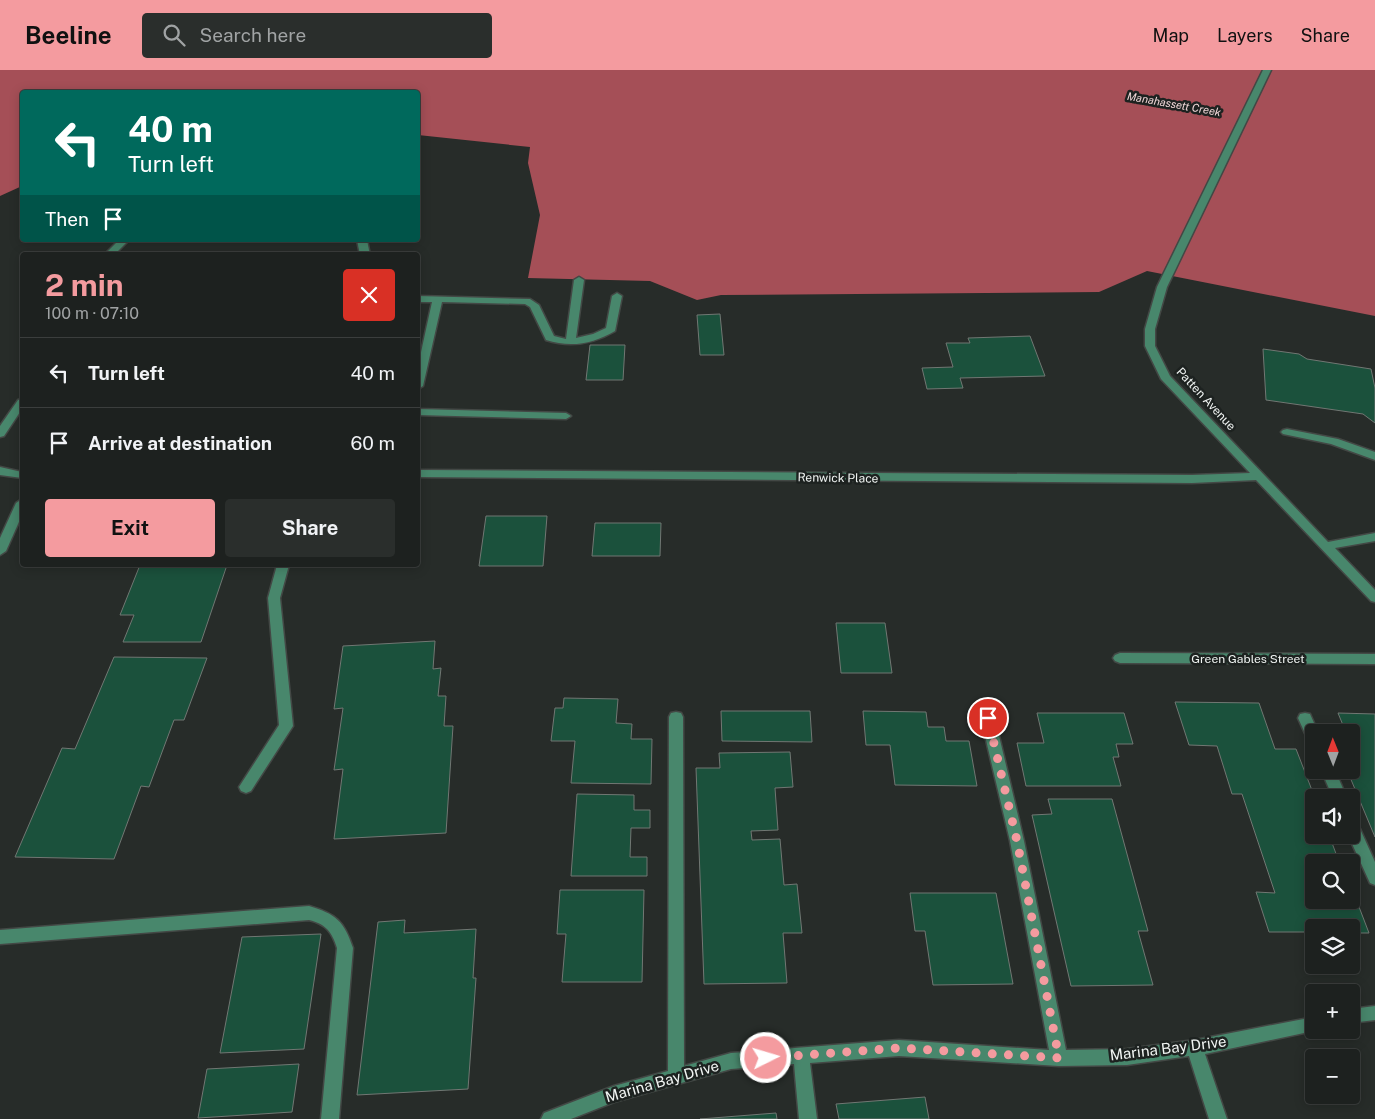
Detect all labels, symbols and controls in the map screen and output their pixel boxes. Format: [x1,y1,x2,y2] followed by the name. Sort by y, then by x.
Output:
[142,13,492,58] search box
[25,21,112,49] text: Beeline
[160,21,188,49] icon: search
[200,24,306,46] text: Search here
[1153,25,1189,46] text: Map
[1217,25,1273,46] text: Layers
[1301,25,1350,46] text: Share
[1126,90,1222,118] water label: Manahassett Creek
[128,109,213,150] text: 40 m
[45,110,110,175] icon: left
[128,151,214,177] text: Turn left
[99,205,127,233] icon: arrive
[45,208,89,230] text: Then
[45,267,124,303] text: 2 min
[343,269,395,321] button: close
[45,304,139,323] text: 100 m · 07:10
[45,359,73,387] icon: left
[88,362,165,384] text: Turn left
[350,362,395,384] text: 40 m
[1173,365,1239,433] street label: Patten Avenue
[45,429,73,457] icon: arrive
[88,432,272,454] text: Arrive at destination
[351,432,395,454] text: 60 m
[797,470,879,486] street label: Renwick Place
[45,499,215,557] button: Exit
[225,499,395,557] button: Share
[1191,652,1305,666] street label: Green Gables Street
[967,697,1009,739] pin
[974,704,1002,732] icon: arrive
[1305,724,1360,779] north arrow
[1305,724,1360,1104] map controls
[1305,789,1360,844] button: sound
[1305,854,1360,909] button: search
[1305,919,1360,974] button: layers
[1305,984,1360,1039] button: +
[739,1031,791,1083] position arrow
[1109,1032,1227,1064] street label: Marina Bay Drive
[1305,1049,1360,1104] button: −
[603,1057,721,1105] street label: Marina Bay Drive

